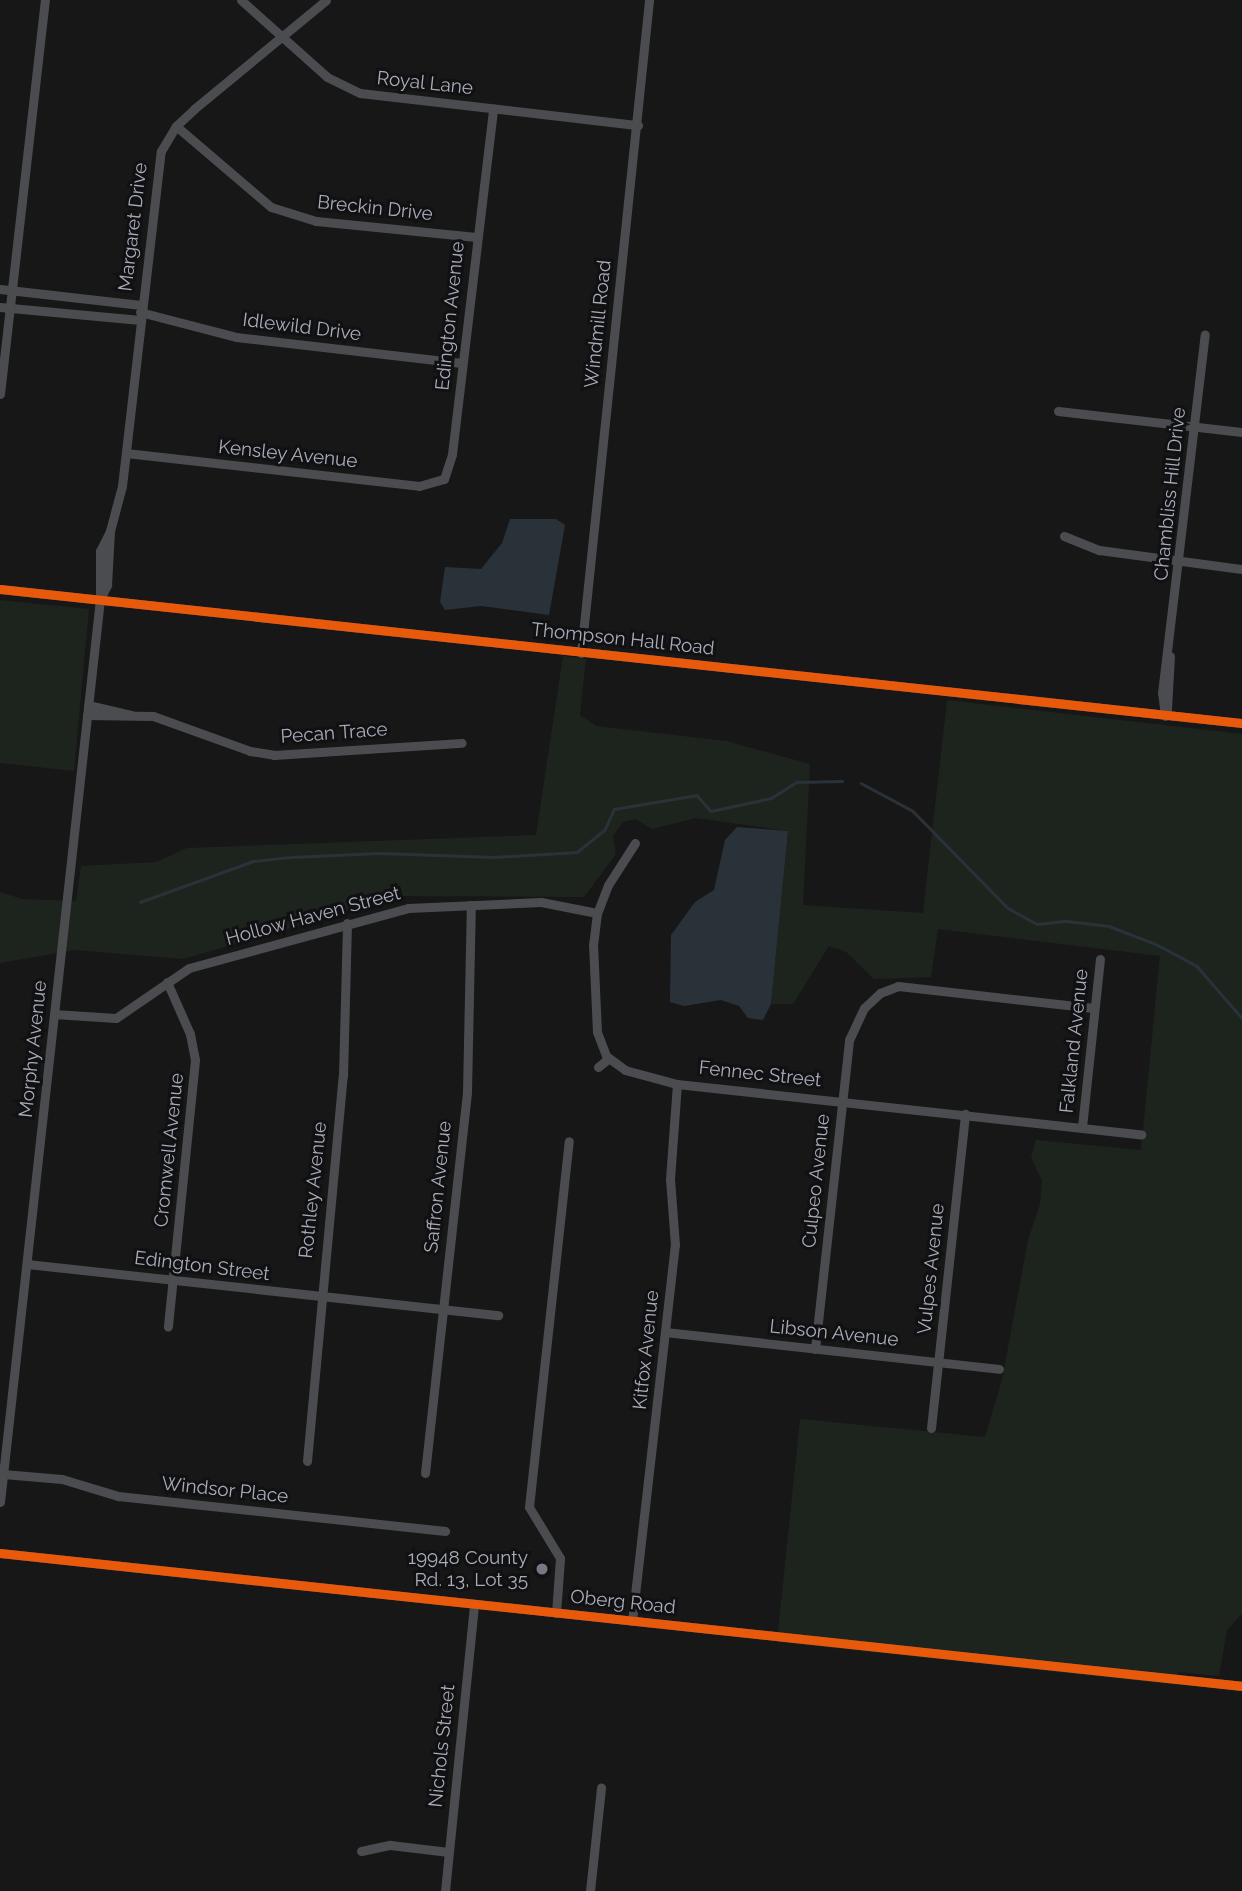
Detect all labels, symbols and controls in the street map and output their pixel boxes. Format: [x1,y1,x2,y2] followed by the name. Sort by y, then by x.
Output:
[376,67,474,99] street label: Royal Lane
[114,161,152,293] street label: Margaret Drive
[316,191,434,225] street label: Breckin Drive
[431,240,469,392] street label: Edington Avenue
[580,259,616,389] street label: Windmill Road
[241,308,363,346] street label: Idlewild Drive
[1150,406,1190,582] street label: Chambliss Hill Drive
[217,435,359,473] street label: Kensley Avenue
[530,618,716,660] street label: Thompson Hall Road
[279,718,389,748] street label: Pecan Trace
[223,882,403,950] street label: Hollow Haven Street
[1055,967,1093,1115] street label: Falkland Avenue
[14,979,52,1119] street label: Morphy Avenue
[698,1056,822,1092] street label: Fennec Street
[150,1071,188,1229] street label: Cromwell Avenue
[798,1113,834,1249] street label: Culpeo Avenue
[294,1120,332,1260] street label: Rothley Avenue
[420,1120,456,1254] street label: Saffron Avenue
[913,1202,949,1336] street label: Vulpes Avenue
[133,1246,271,1286] street label: Edington Street
[628,1289,664,1411] street label: Kitfox Avenue
[768,1315,900,1351] street label: Libson Avenue
[160,1472,290,1508] street label: Windsor Place
[408,1547,528,1591] place label: 19948 County Rd. 13, Lot 35
[534,1561,550,1577] marker: 19948 County Rd. 13, Lot 35
[569,1585,677,1619] street label: Oberg Road
[424,1683,460,1809] street label: Nichols Street

